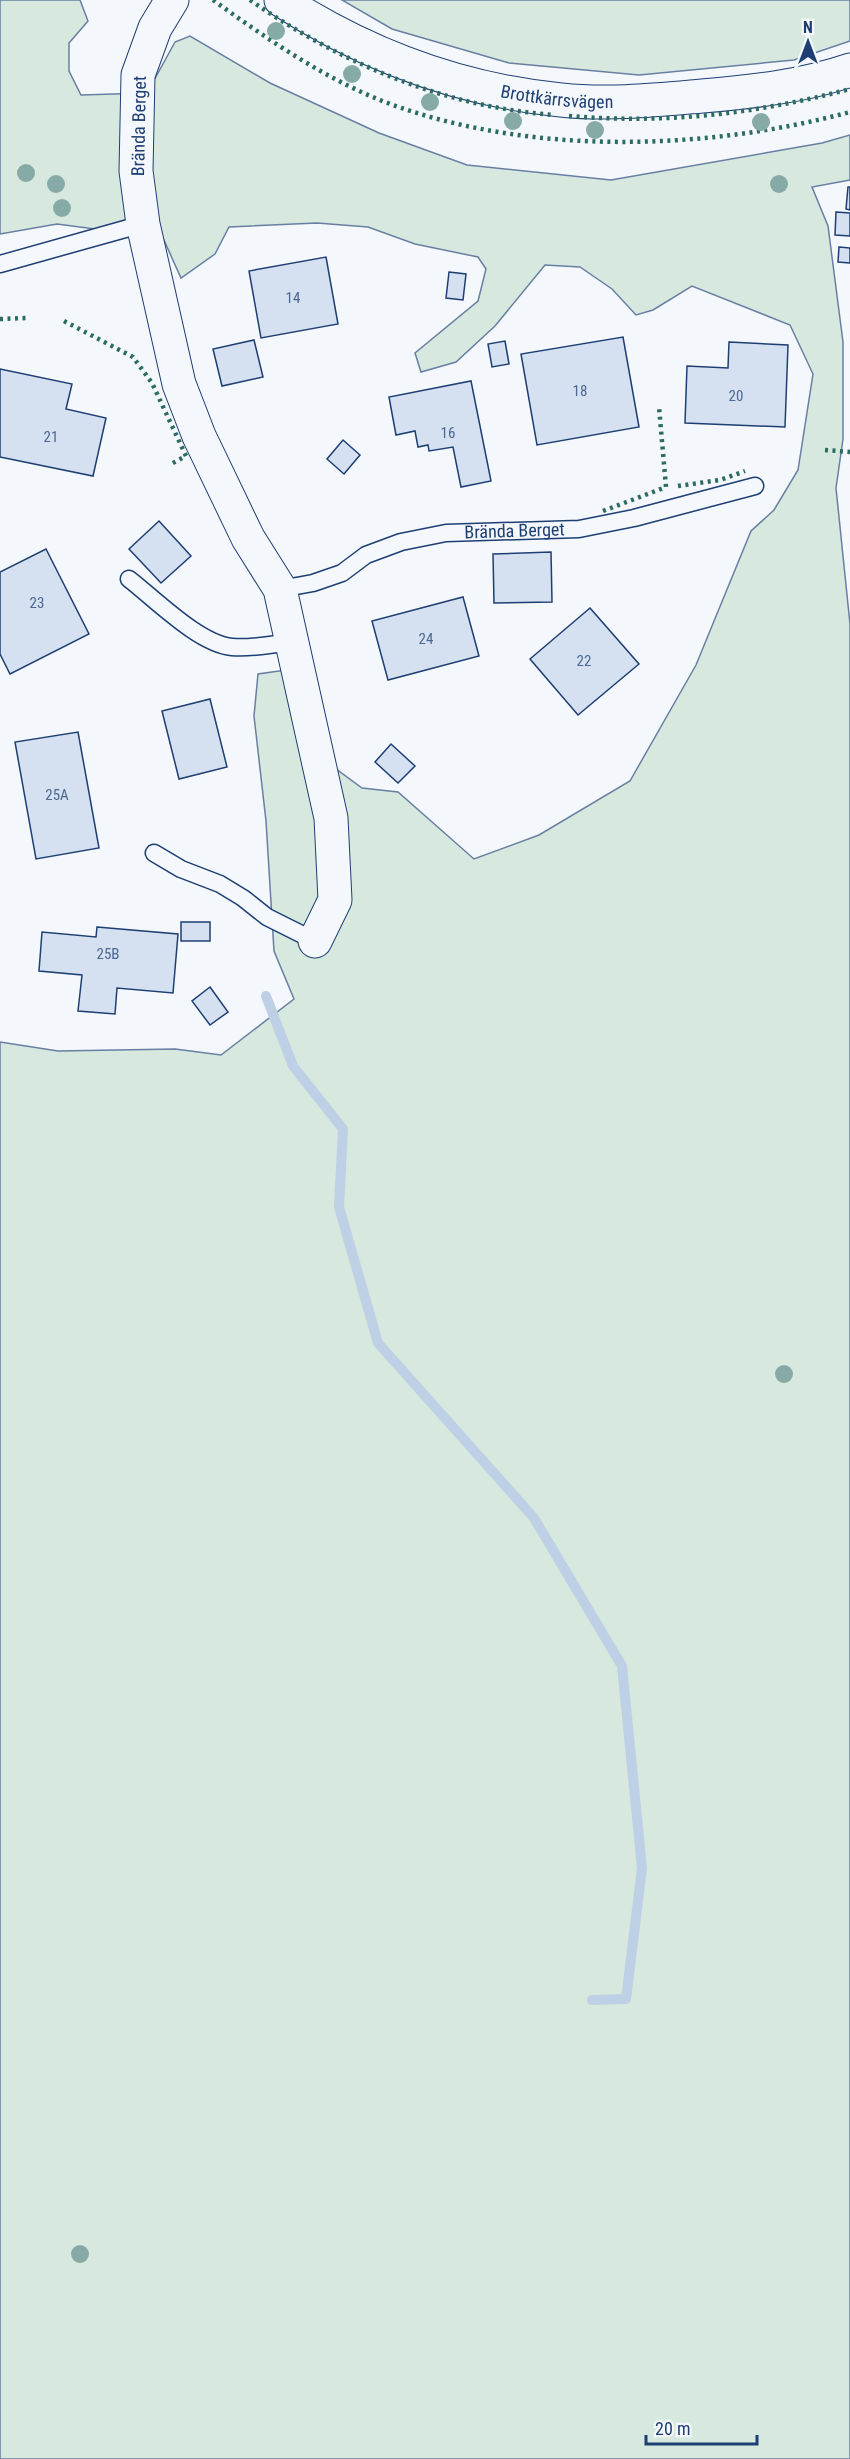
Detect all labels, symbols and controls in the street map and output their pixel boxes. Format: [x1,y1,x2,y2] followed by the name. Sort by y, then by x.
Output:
[778,12,838,72] north arrow
[803,18,813,37] text: N
[127,76,150,176] street label: Brända Berget
[499,80,613,112] street label: Brottkärrsvägen
[286,289,300,307] house number: 14
[573,382,587,400] house number: 18
[729,387,743,405] house number: 20
[441,424,455,442] house number: 16
[44,428,58,446] house number: 21
[464,518,565,542] street label: Brända Berget
[30,594,44,612] house number: 23
[419,630,433,648] house number: 24
[577,652,591,670] house number: 22
[45,786,69,804] house number: 25A
[97,945,120,963] house number: 25B
[646,2408,757,2446] scale bar
[655,2418,690,2439] text: 20 m

